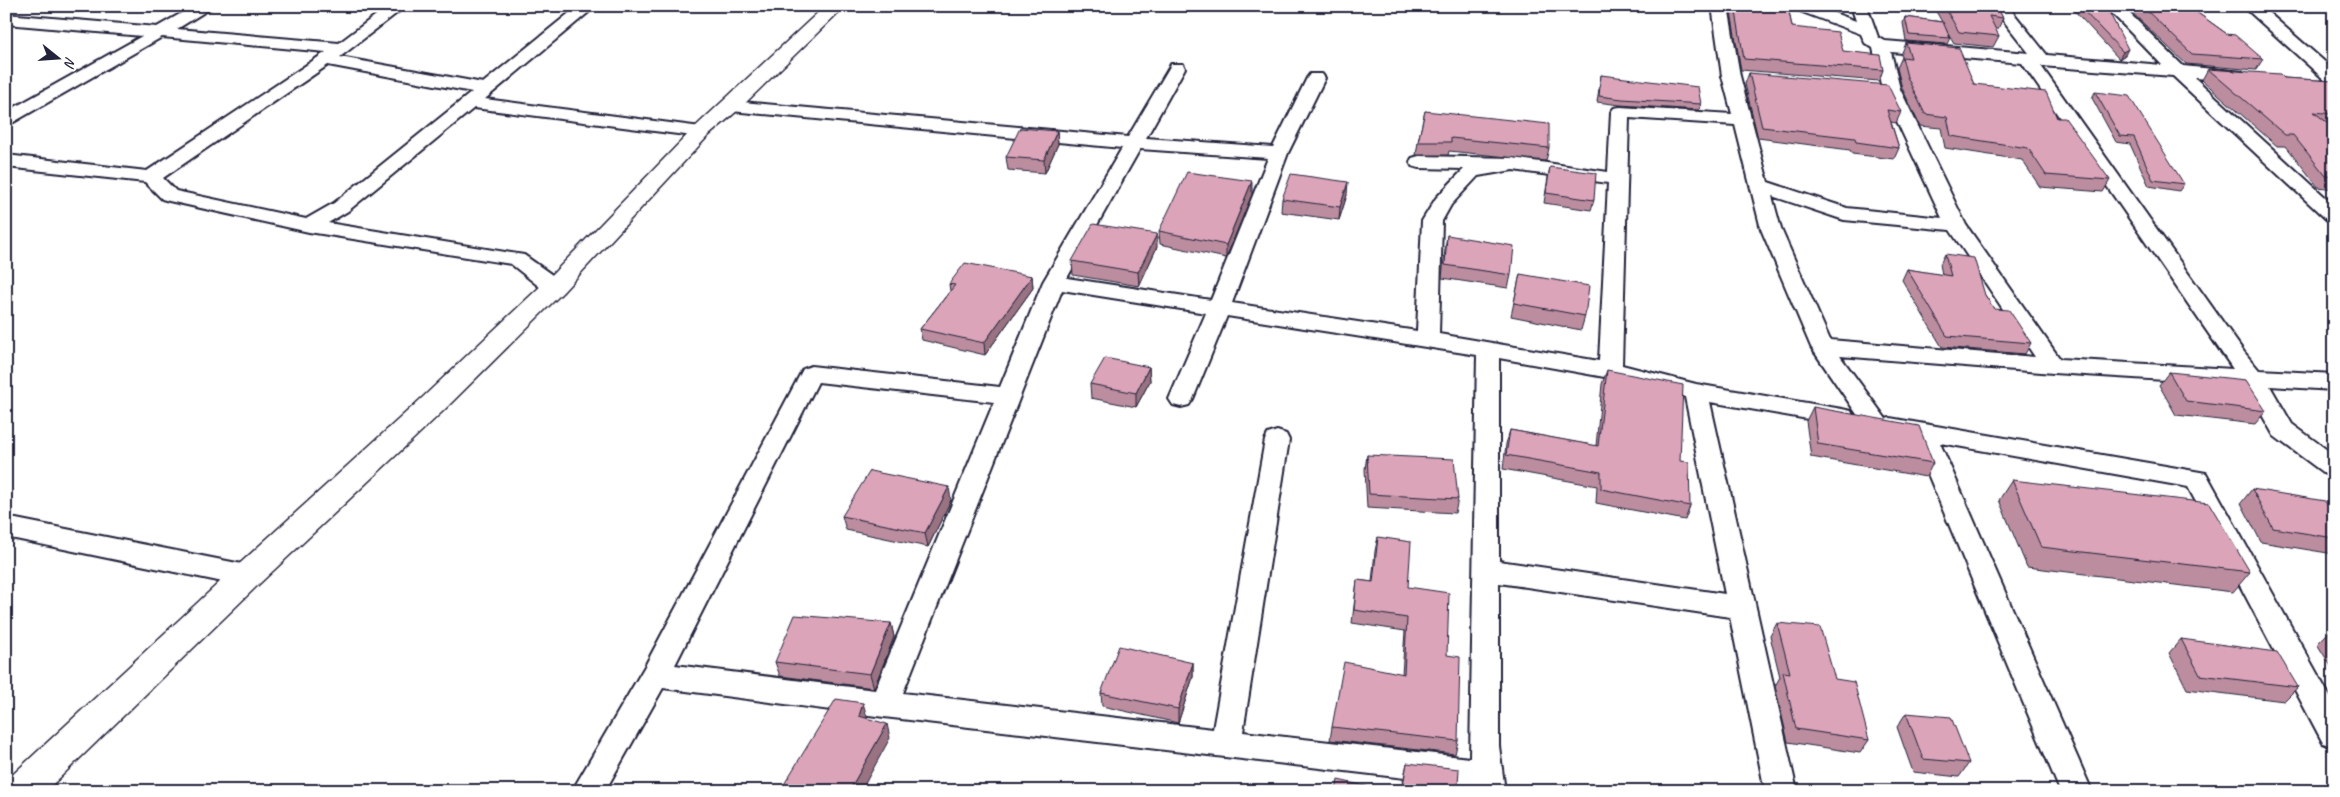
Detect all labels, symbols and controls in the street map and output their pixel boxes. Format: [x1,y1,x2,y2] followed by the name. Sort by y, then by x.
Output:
[32,32,82,82] north arrow
[60,55,79,71] text: N

